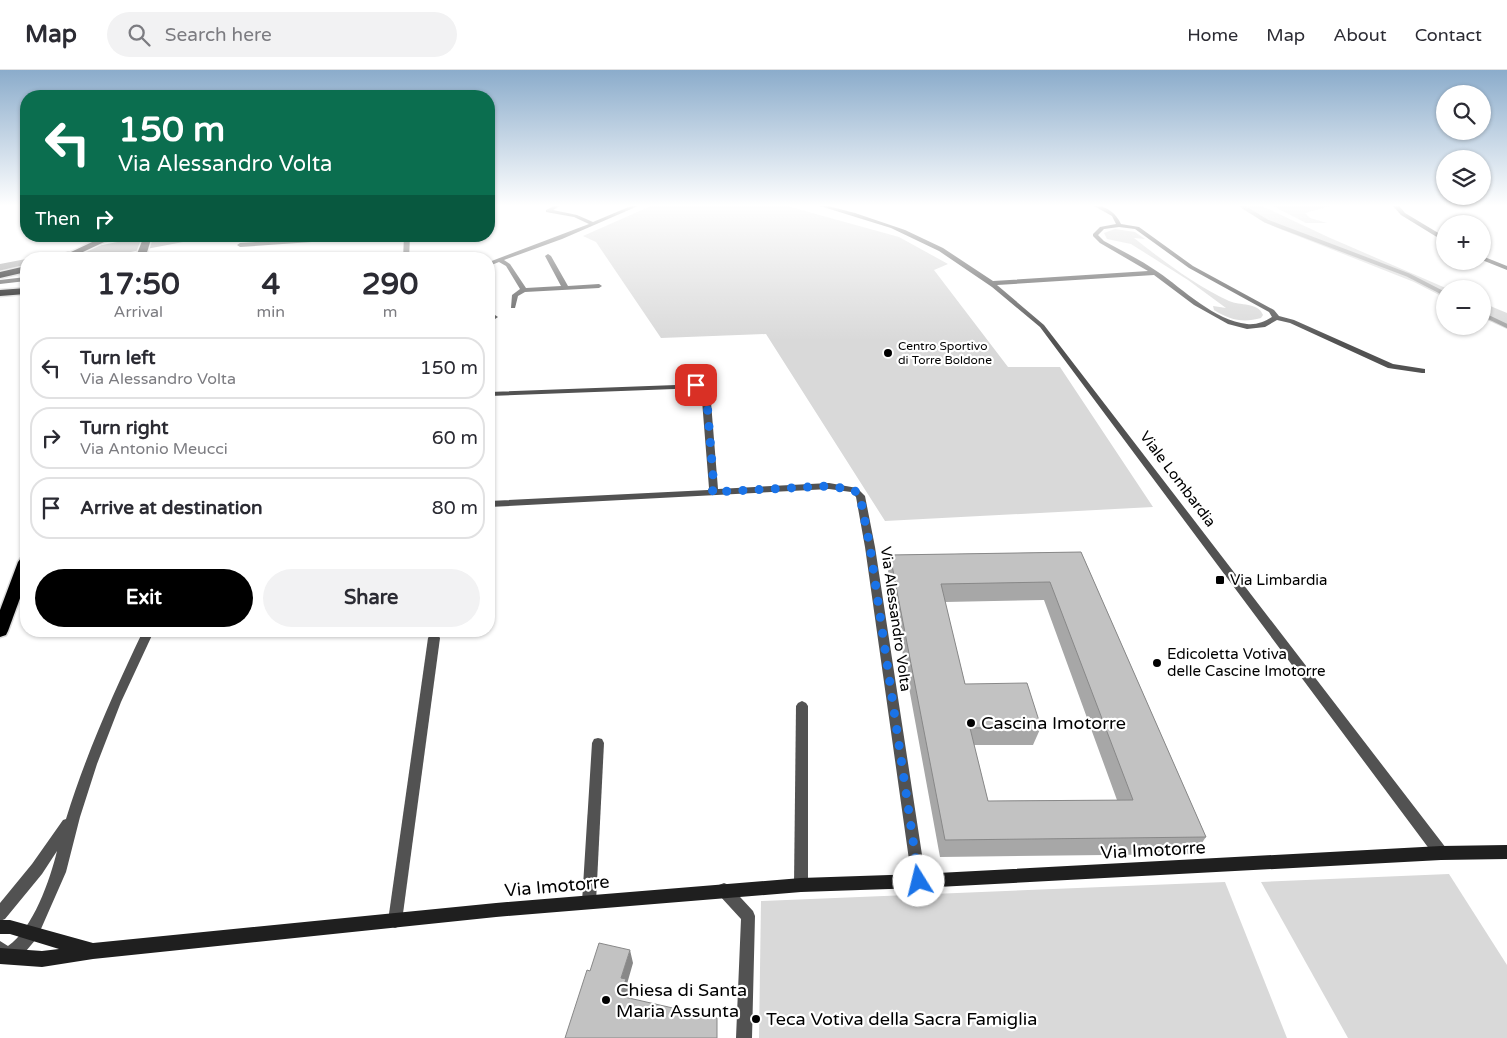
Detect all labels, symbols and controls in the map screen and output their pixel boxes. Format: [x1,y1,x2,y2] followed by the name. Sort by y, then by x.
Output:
[107,12,457,57] search box
[25,20,77,49] text: Map
[125,21,153,49] icon: search
[165,24,272,46] text: Search here
[1187,24,1238,46] text: Home
[1266,24,1305,46] text: Map
[1333,24,1387,46] text: About
[1415,24,1482,46] text: Contact
[1436,85,1491,335] map controls
[1436,85,1491,140] button: search
[118,109,225,151] text: 150 m
[35,110,100,175] icon: left
[1436,150,1491,205] button: layers
[118,151,332,177] text: Via Alessandro Volta
[90,205,118,233] icon: right
[35,208,80,230] text: Then
[1436,215,1491,270] button: +
[97,266,180,303] text: 17:50
[261,266,280,303] text: 4
[362,266,418,303] text: 290
[1436,280,1491,335] button: −
[114,302,163,322] text: Arrival
[257,302,285,322] text: min
[383,302,397,322] text: m
[898,339,992,367] place label: Centro Sportivo di Torre Boldone
[80,347,156,369] text: Turn left
[882,347,894,359] marker: Centro Sportivo di Torre Boldone
[37,354,65,382] icon: left
[420,357,478,379] text: 150 m
[675,364,717,406] pin
[80,369,236,389] text: Via Alessandro Volta
[682,371,710,399] icon: arrive
[80,417,168,439] text: Turn right
[37,424,65,452] icon: right
[432,427,478,449] text: 60 m
[1136,428,1220,530] street label: Viale Lombardia
[80,439,228,459] text: Via Antonio Meucci
[37,494,65,522] icon: arrive
[80,497,263,519] text: Arrive at destination
[432,497,478,519] text: 80 m
[877,545,915,693] street label: Via Alessandro Volta
[35,569,253,627] button: Exit
[263,569,480,627] button: Share
[1230,571,1328,589] place label: Via Limbardia
[1214,574,1226,586] marker: Via Limbardia
[1167,645,1326,680] place label: Edicoletta Votiva delle Cascine Imotorre
[1151,657,1163,669] marker: Edicoletta Votiva delle Cascine Imotorre
[981,712,1126,734] place label: Cascina Imotorre
[965,717,977,729] marker: Cascina Imotorre
[1100,836,1206,864] street label: Via Imotorre
[892,854,944,906] position arrow
[504,870,610,902] street label: Via Imotorre
[616,979,747,1022] place label: Chiesa di Santa Maria Assunta
[600,994,612,1006] marker: Chiesa di Santa Maria Assunta
[766,1008,1037,1030] place label: Teca Votiva della Sacra Famiglia
[750,1013,762,1025] marker: Teca Votiva della Sacra Famiglia

